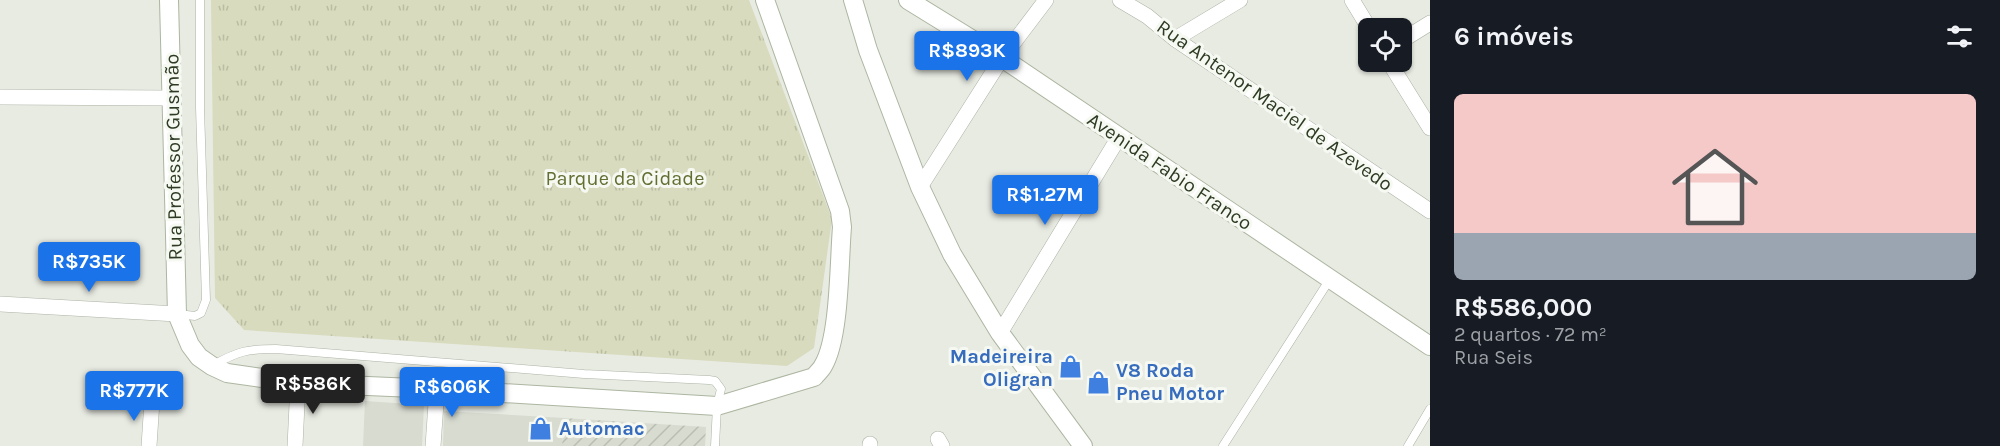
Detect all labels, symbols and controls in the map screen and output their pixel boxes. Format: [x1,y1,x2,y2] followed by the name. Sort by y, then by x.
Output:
[1152,15,1397,196] street label: Rua Antenor Maciel de Azevedo
[1358,18,1412,72] map controls
[1358,18,1412,72] button: locate
[1943,20,1976,53] icon: filters
[1454,21,1574,52] text: 6 imóveis
[918,31,1016,82] pin: R$893K
[928,39,1006,62] text: R$893K
[160,54,187,260] street label: Rua Professor Gusmão
[1083,108,1256,235] street label: Avenida Fabio Franco
[1661,133,1769,241] icon: home
[546,167,704,190] park label: Parque da Cidade
[990,175,1100,226] pin: R$1.27M
[1006,183,1084,206] text: R$1.27M
[40,242,138,293] pin: R$735K
[52,250,126,273] text: R$735K
[1454,292,1592,323] text: R$586,000
[1454,323,1607,346] text: 2 quartos · 72 m²
[950,345,1053,391] place label: Madeireira Oligran
[1454,346,1533,369] text: Rua Seis
[1058,354,1084,380] shop icon: Madeireira Oligran
[1116,359,1224,405] place label: V8 Roda Pneu Motor
[264,364,362,415] pin: R$586K
[403,367,501,418] pin: R$606K
[1085,369,1111,395] shop icon: V8 Roda Pneu Motor
[85,371,183,422] pin: R$777K
[275,372,351,395] text: R$586K
[414,375,490,398] text: R$606K
[99,379,169,402] text: R$777K
[528,415,554,441] shop icon: Automac
[559,417,645,440] place label: Automac

